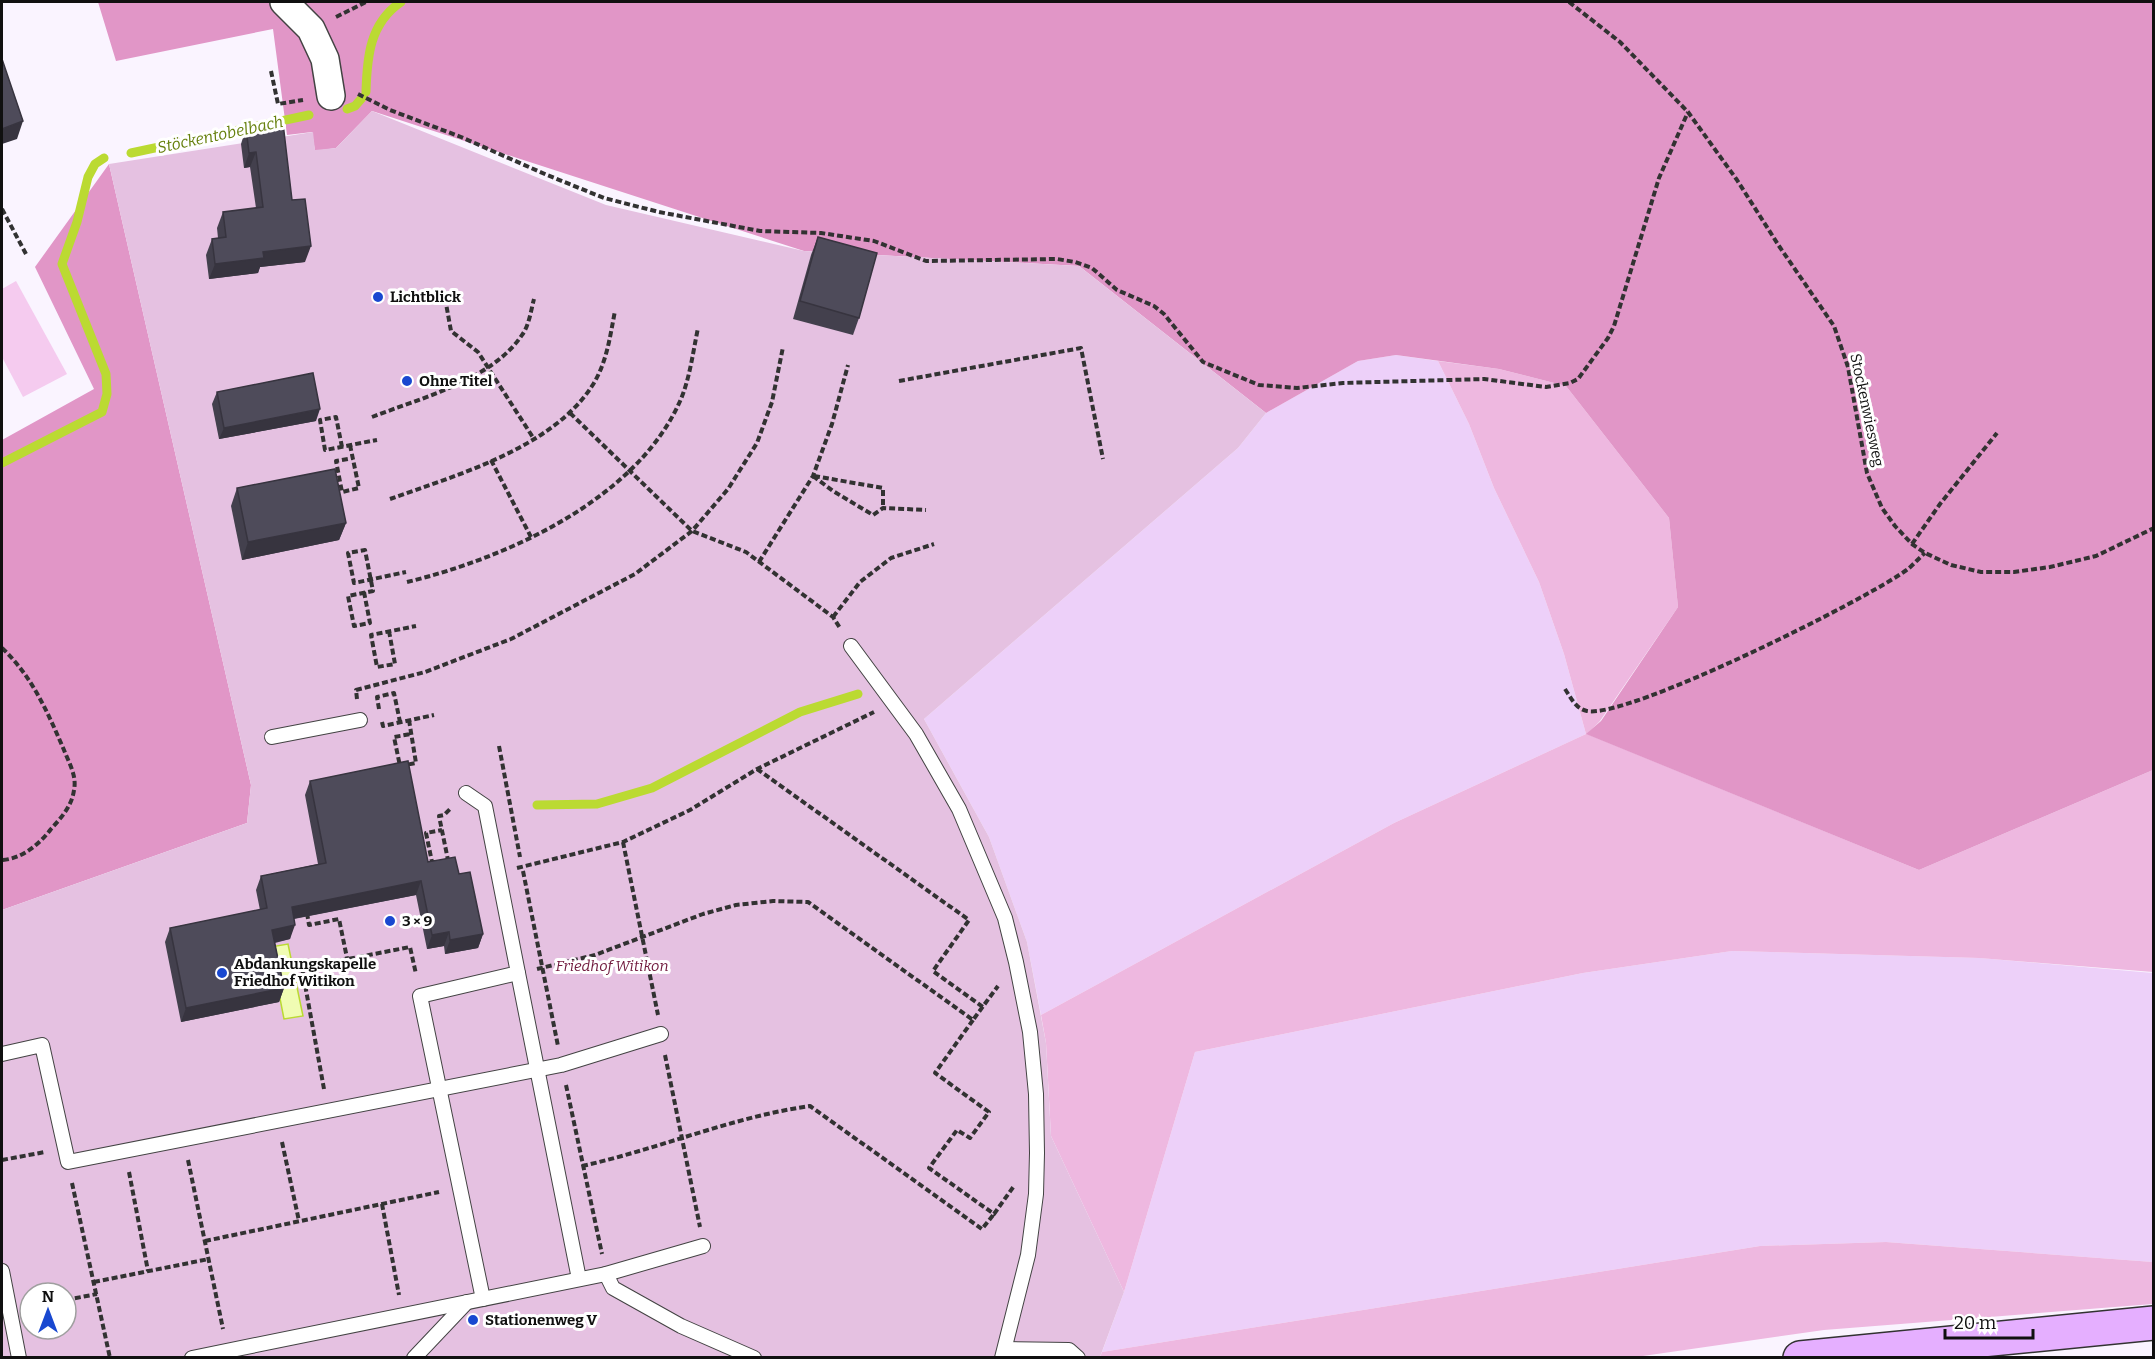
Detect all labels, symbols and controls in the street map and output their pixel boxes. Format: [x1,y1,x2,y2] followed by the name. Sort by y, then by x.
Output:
[155,112,285,157] water label: Stöckentobelbach
[390,288,461,306] place label: Lichtblick
[371,290,385,304] marker: Lichtblick
[1846,352,1888,468] street label: Stockenwiesweg
[419,372,493,390] place label: Ohne Titel
[400,374,414,388] marker: Ohne Titel
[402,912,433,930] place label: 3 × 9
[383,914,397,928] marker: 3 × 9
[234,955,376,990] place label: Abdankungskapelle Friedhof Witikon
[556,957,668,975] park label: Friedhof Witikon
[215,966,229,980] marker: Abdankungskapelle Friedhof Witikon
[18,1281,78,1341] north arrow
[42,1287,54,1306] text: N
[1945,1302,2034,1340] scale bar
[485,1311,597,1329] place label: Stationenweg V
[1954,1312,1996,1334] text: 20 m
[466,1313,480,1327] marker: Stationenweg V

